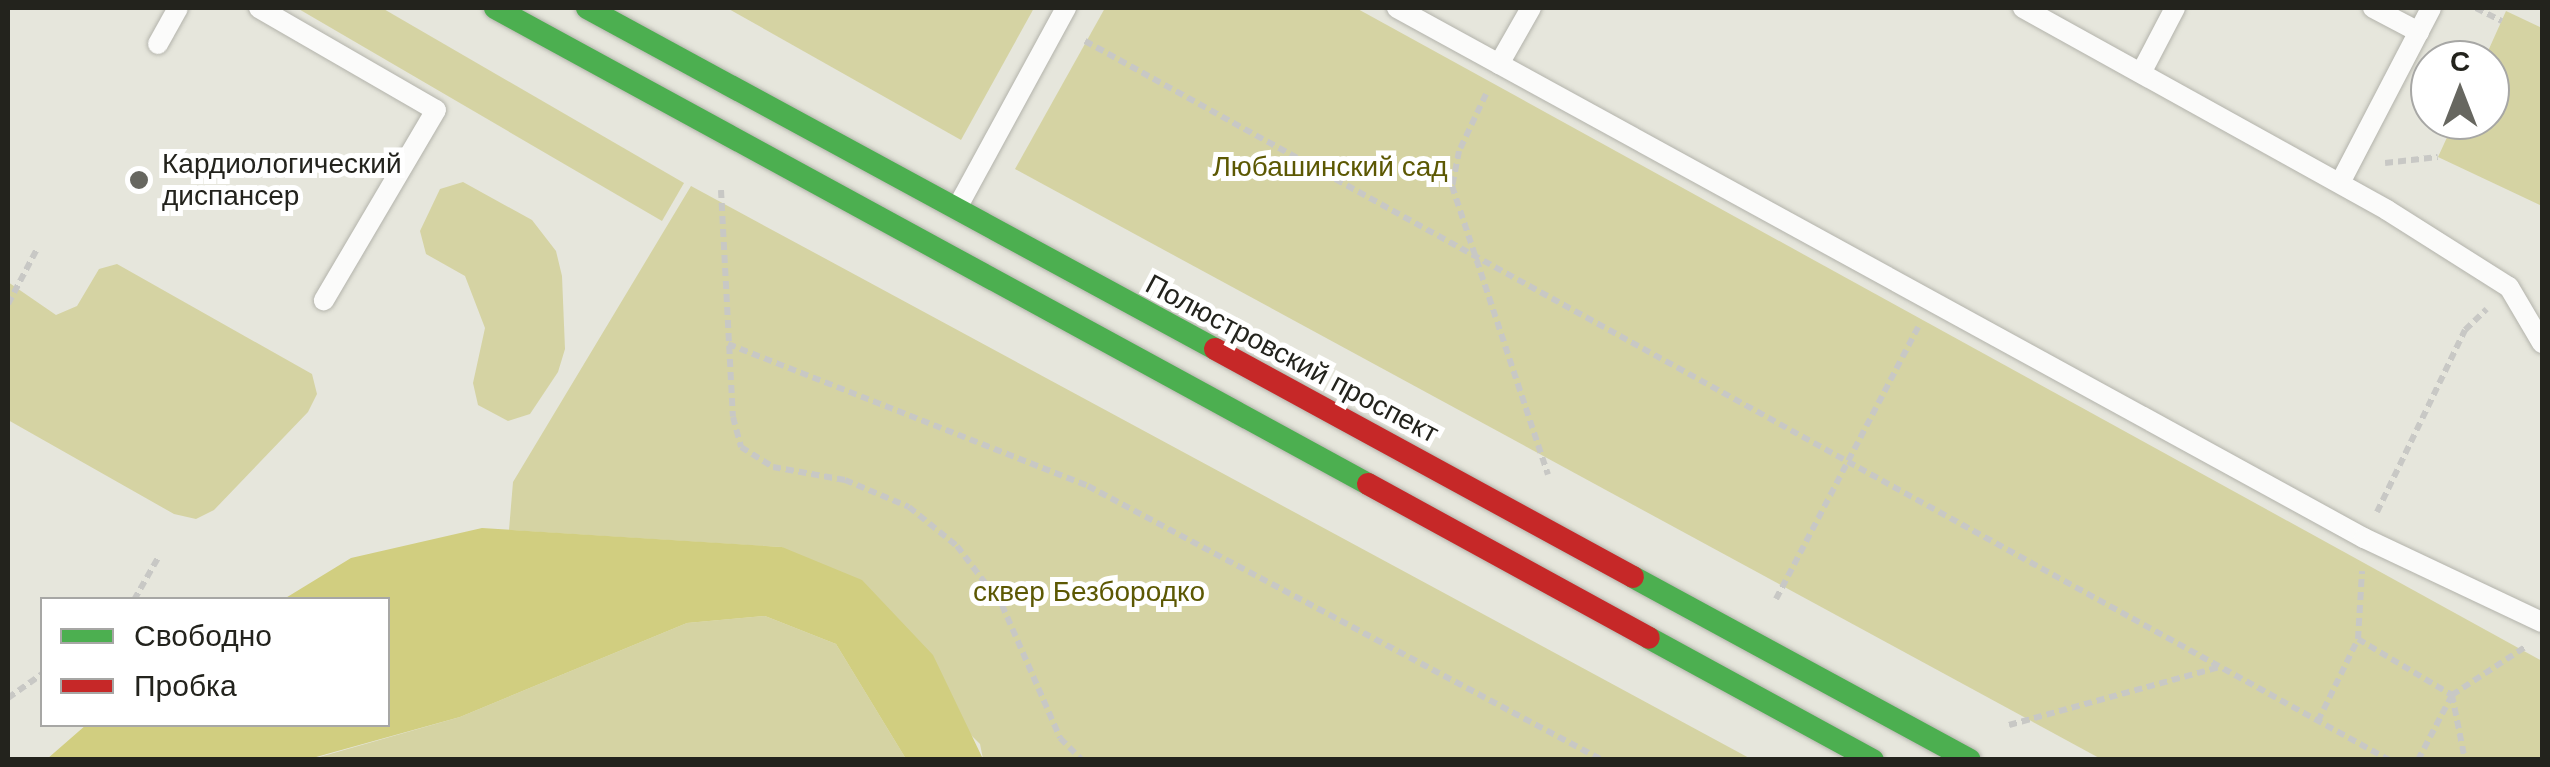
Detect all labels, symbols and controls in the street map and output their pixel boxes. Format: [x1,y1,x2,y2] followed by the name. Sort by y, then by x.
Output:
[2410,40,2510,140] north arrow
[2450,46,2470,77] text: С
[162,147,402,213] place label: Кардиологический диспансер
[1212,150,1448,184] park label: Любашинский сад
[126,167,152,193] marker: Кардиологический диспансер
[1140,267,1444,451] street label: Полюстровский проспект
[973,575,1205,609] park label: сквер Безбородко
[40,597,390,727] legend
[134,619,272,652] text: Свободно
[134,669,237,702] text: Пробка

